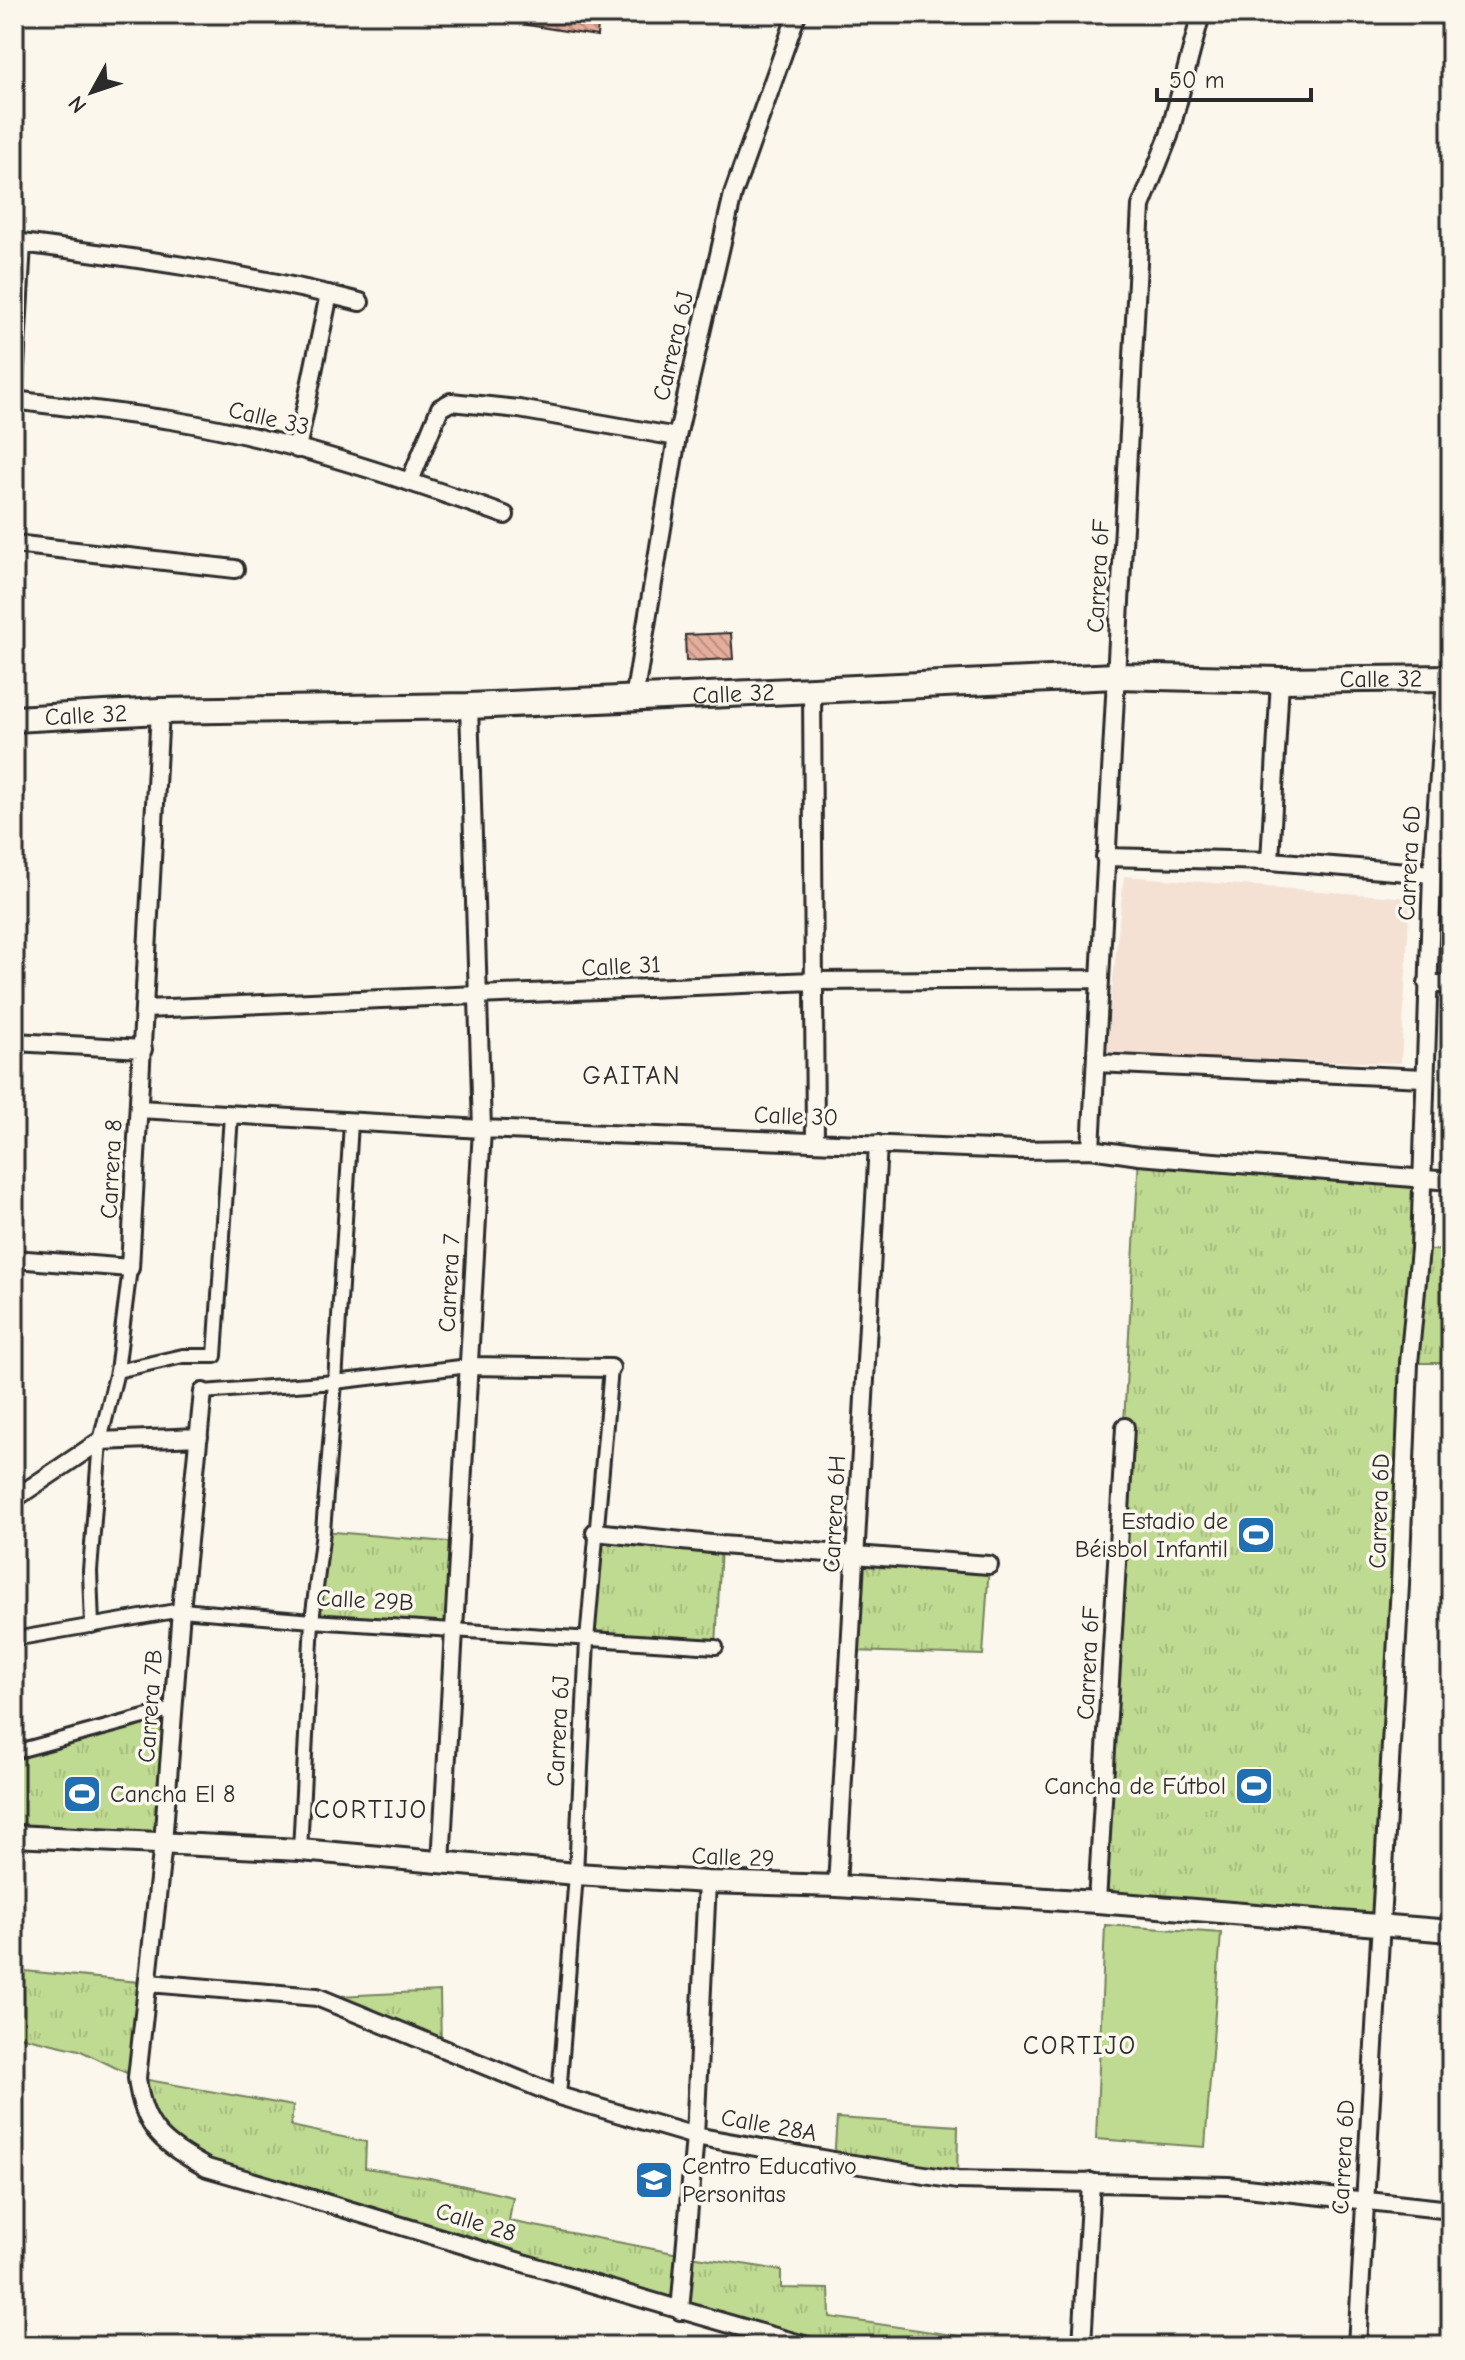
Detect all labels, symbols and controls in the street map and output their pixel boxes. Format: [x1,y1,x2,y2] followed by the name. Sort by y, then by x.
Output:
[52,52,132,132] north arrow
[1157,52,1311,102] scale bar
[1169,66,1225,94] text: 50 m
[63,90,92,118] text: N
[647,289,699,403] street label: Carrera 6J
[226,395,312,441] street label: Calle 33
[1081,518,1115,634] street label: Carrera 6F
[1340,664,1422,693] street label: Calle 32
[692,678,775,710] street label: Calle 32
[44,699,128,731] street label: Calle 32
[1392,805,1426,921] street label: Carrera 6D
[581,950,661,982] street label: Calle 31
[582,1061,682,1091] district label: GAITAN
[753,1101,839,1131] street label: Calle 30
[94,1119,128,1219] street label: Carrera 8
[432,1233,466,1333] street label: Carrera 7
[1363,1453,1395,1569] street label: Carrera 6D
[817,1455,851,1573] street label: Carrera 6H
[1075,1507,1228,1563] place label: Estadio de Béisbol Infantil
[1235,1514,1277,1556] sports icon: Estadio de Béisbol Infantil
[315,1583,415,1617] street label: Calle 29B
[1071,1605,1105,1721] street label: Carrera 6F
[132,1648,168,1764] street label: Carrera 7B
[541,1675,575,1787] street label: Carrera 6J
[1233,1765,1275,1807] sports icon: Cancha de Fútbol
[1044,1772,1226,1800] place label: Cancha de Fútbol
[61,1773,103,1815] sports icon: Cancha El 8
[110,1780,235,1808] place label: Cancha El 8
[314,1795,428,1825] district label: CORTIJO
[691,1842,775,1872] street label: Calle 29
[1023,2031,1137,2061] district label: CORTIJO
[1326,2099,1360,2215] street label: Carrera 6D
[719,2103,819,2147] street label: Calle 28A
[682,2152,857,2208] place label: Centro Educativo Personitas
[633,2159,675,2201] school or university icon: Centro Educativo Personitas
[432,2197,520,2247] street label: Calle 28

